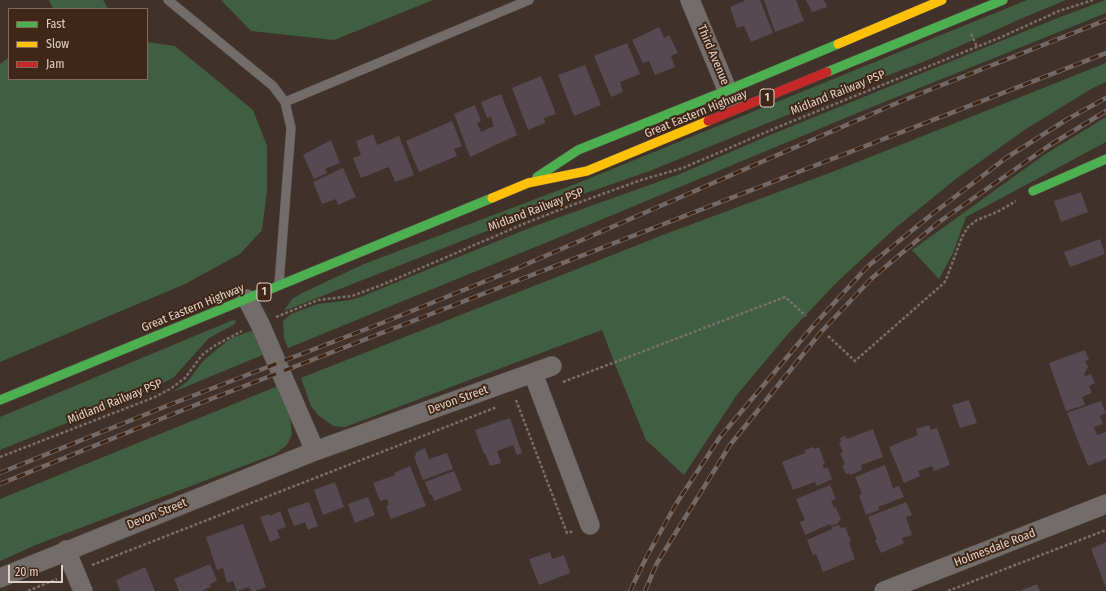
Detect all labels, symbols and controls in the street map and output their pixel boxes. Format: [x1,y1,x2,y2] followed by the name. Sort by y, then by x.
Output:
[8,8,148,80] legend
[46,17,65,31] text: Fast
[694,23,732,87] street label: Third Avenue
[46,37,69,51] text: Slow
[46,57,64,71] text: Jam
[789,67,887,119] street label: Midland Railway PSP
[642,87,750,141] street label: Great Eastern Highway
[760,89,774,107] road number: 1
[486,185,586,235] street label: Midland Railway PSP
[139,281,247,335] street label: Great Eastern Highway
[257,283,271,301] road number: 1
[66,376,164,428] street label: Midland Railway PSP
[426,382,490,418] street label: Devon Street
[125,496,189,532] street label: Devon Street
[952,526,1038,570] street label: Holmesdale Road
[10,557,65,583] scale bar
[15,565,39,579] text: 20 m

